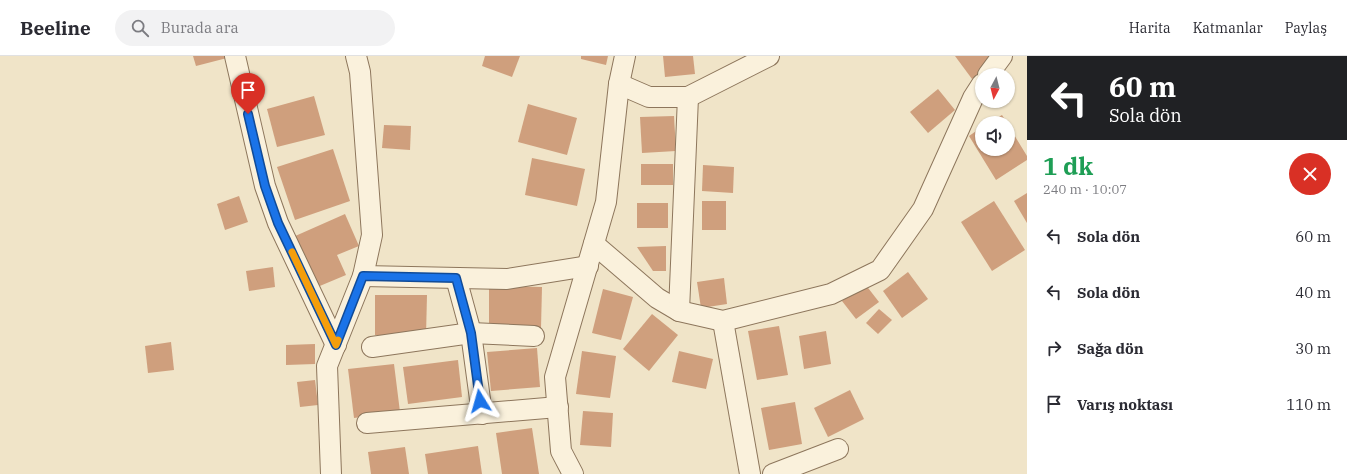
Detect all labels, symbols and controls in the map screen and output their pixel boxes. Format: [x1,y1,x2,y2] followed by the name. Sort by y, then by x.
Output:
[115,10,395,46] search box
[20,16,91,40] text: Beeline
[129,17,151,39] icon: search
[161,18,239,37] text: Burada ara
[1129,19,1171,37] text: Harita
[1193,19,1263,37] text: Katmanlar
[1285,19,1327,37] text: Paylaş
[975,68,1015,108] north arrow
[975,68,1015,156] map controls
[1109,68,1176,105] text: 60 m
[1043,72,1095,124] icon: left
[231,73,265,114] pin
[237,79,259,101] icon: arrive
[1109,104,1182,127] text: Sola dön
[975,116,1015,156] button: sound
[1043,150,1093,182] text: 1 dk
[1289,153,1331,195] button: close
[1043,181,1127,198] text: 240 m · 10:07
[1043,225,1065,247] icon: left
[1077,227,1140,246] text: Sola dön
[1295,227,1331,246] text: 60 m
[1043,281,1065,303] icon: left
[1077,283,1140,302] text: Sola dön
[1295,283,1331,302] text: 40 m
[1043,337,1065,359] icon: right
[1077,339,1144,358] text: Sağa dön
[1295,339,1331,358] text: 30 m
[459,380,501,422] position arrow
[1043,393,1065,415] icon: arrive
[1077,395,1173,414] text: Varış noktası
[1286,395,1331,414] text: 110 m

